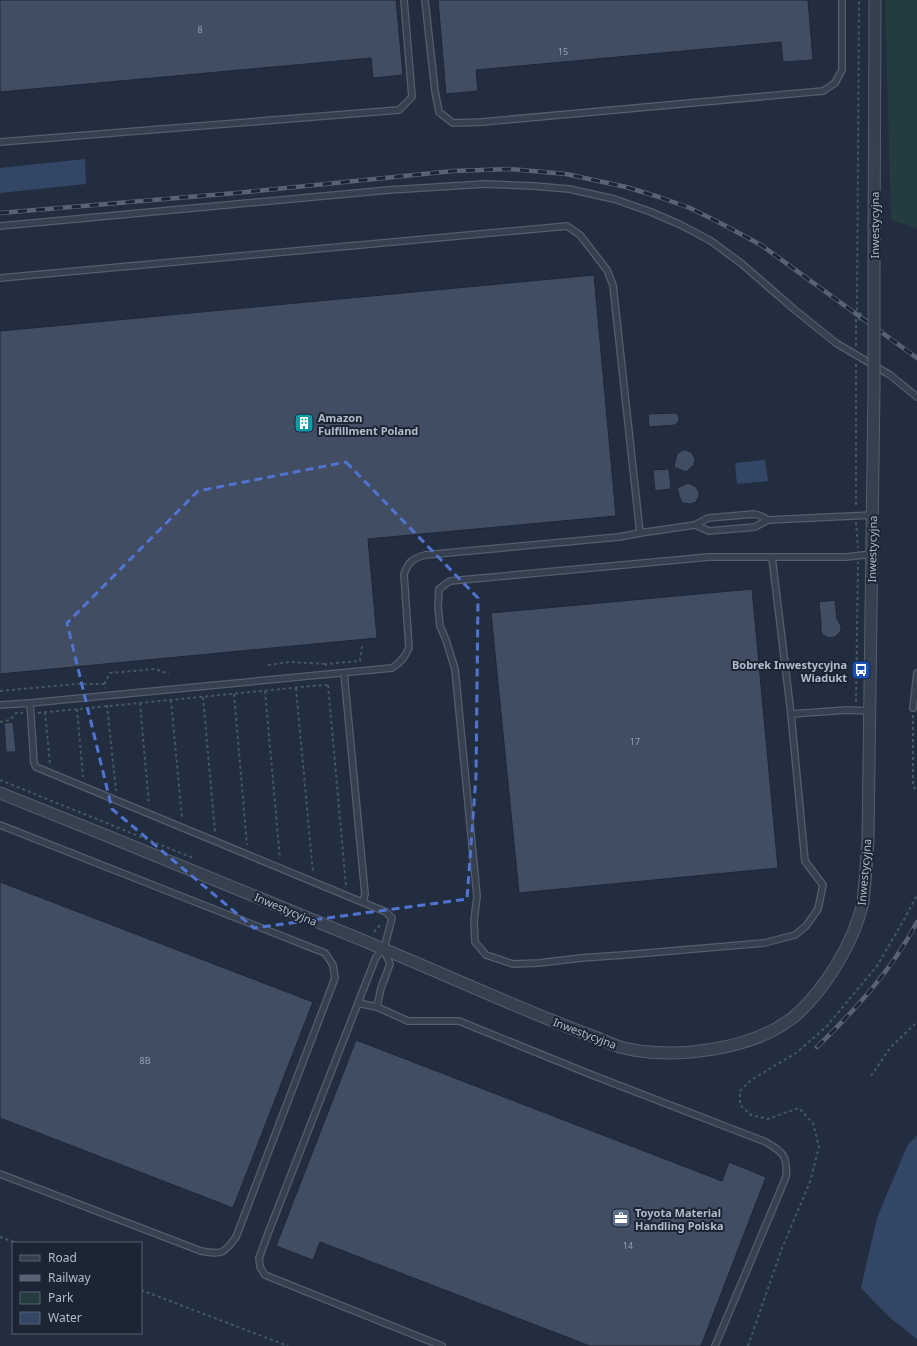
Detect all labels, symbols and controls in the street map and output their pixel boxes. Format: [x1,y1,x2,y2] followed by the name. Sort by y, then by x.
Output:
[197,23,203,36] house number: 8
[558,45,568,58] house number: 15
[867,192,882,258] street label: Inwestycyjna
[318,410,418,438] place label: Amazon Fulfillment Poland
[293,412,315,434] building icon: Amazon Fulfillment Poland
[864,515,880,583] street label: Inwestycyjna
[732,657,847,685] place label: Bobrek Inwestycyjna Wiadukt
[850,659,872,681] bus stop icon: Bobrek Inwestycyjna Wiadukt
[630,735,640,748] house number: 17
[854,838,874,906] street label: Inwestycyjna
[252,889,320,929] street label: Inwestycyjna
[551,1014,619,1052] street label: Inwestycyjna
[140,1054,151,1067] house number: 8B
[635,1205,724,1233] place label: Toyota Material Handling Polska
[610,1207,632,1229] office icon: Toyota Material Handling Polska
[623,1239,633,1252] house number: 14
[12,1242,142,1334] legend
[48,1249,77,1266] text: Road
[48,1269,92,1286] text: Railway
[48,1289,74,1306] text: Park
[48,1309,82,1326] text: Water

